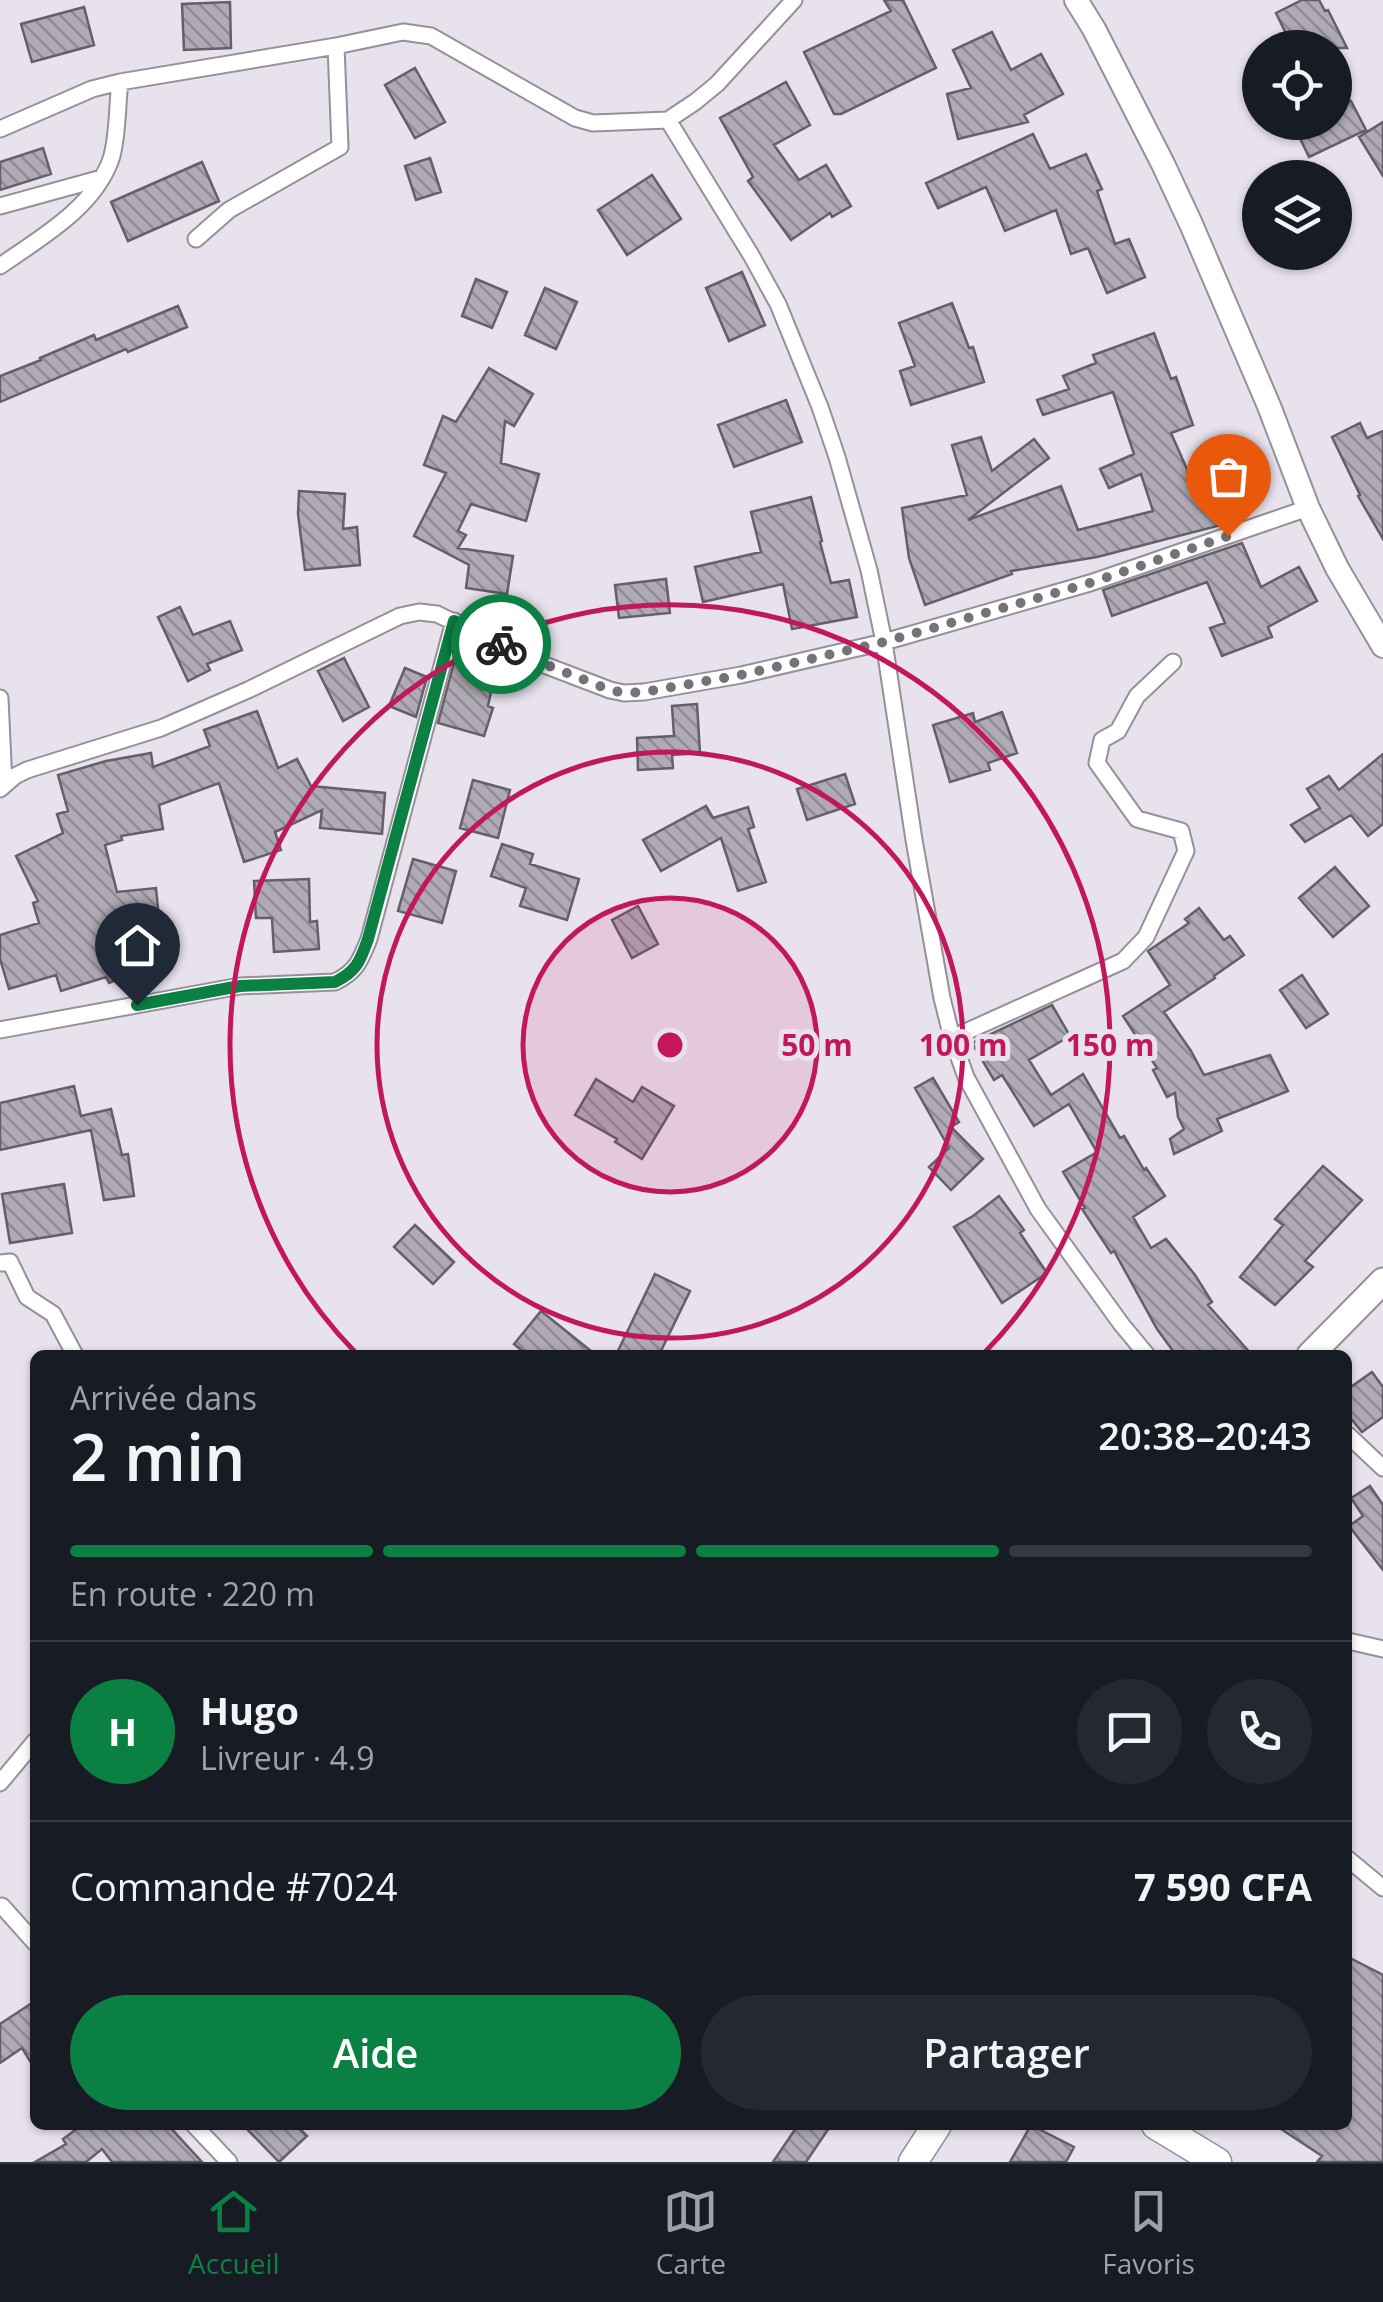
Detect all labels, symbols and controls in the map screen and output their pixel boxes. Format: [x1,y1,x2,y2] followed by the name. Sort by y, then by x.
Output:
[1242,30,1352,270] map controls
[1242,30,1352,140] button: locate
[1242,160,1352,270] button: layers
[1186,434,1271,537] pin
[1201,449,1256,504] icon: bag
[451,594,551,694] courier
[474,617,529,672] icon: bike
[95,903,180,1006] pin
[110,918,165,973] icon: home
[781,1024,853,1065] text: 50 m
[919,1024,1007,1065] text: 100 m
[1066,1024,1154,1065] text: 150 m
[652,1027,688,1063] centre of rings
[70,1376,257,1419] text: Arrivée dans
[1098,1409,1312,1461] text: 20:38–20:43
[70,1412,245,1500] text: 2 min
[70,1572,315,1615] text: En route · 220 m
[1077,1679,1182,1784] button: chat
[1207,1679,1312,1784] button: phone
[200,1684,299,1736] text: Hugo
[108,1705,137,1757] text: H
[200,1736,375,1779] text: Livreur · 4.9
[70,1860,398,1912] text: Commande #7024
[1134,1860,1312,1912] text: 7 590 CFA
[70,1995,681,2110] button: Aide
[701,1995,1312,2110] button: Partager
[188,2184,280,2282] tab: Accueil
[656,2184,726,2282] tab: Carte
[1102,2184,1195,2282] tab: Favoris

